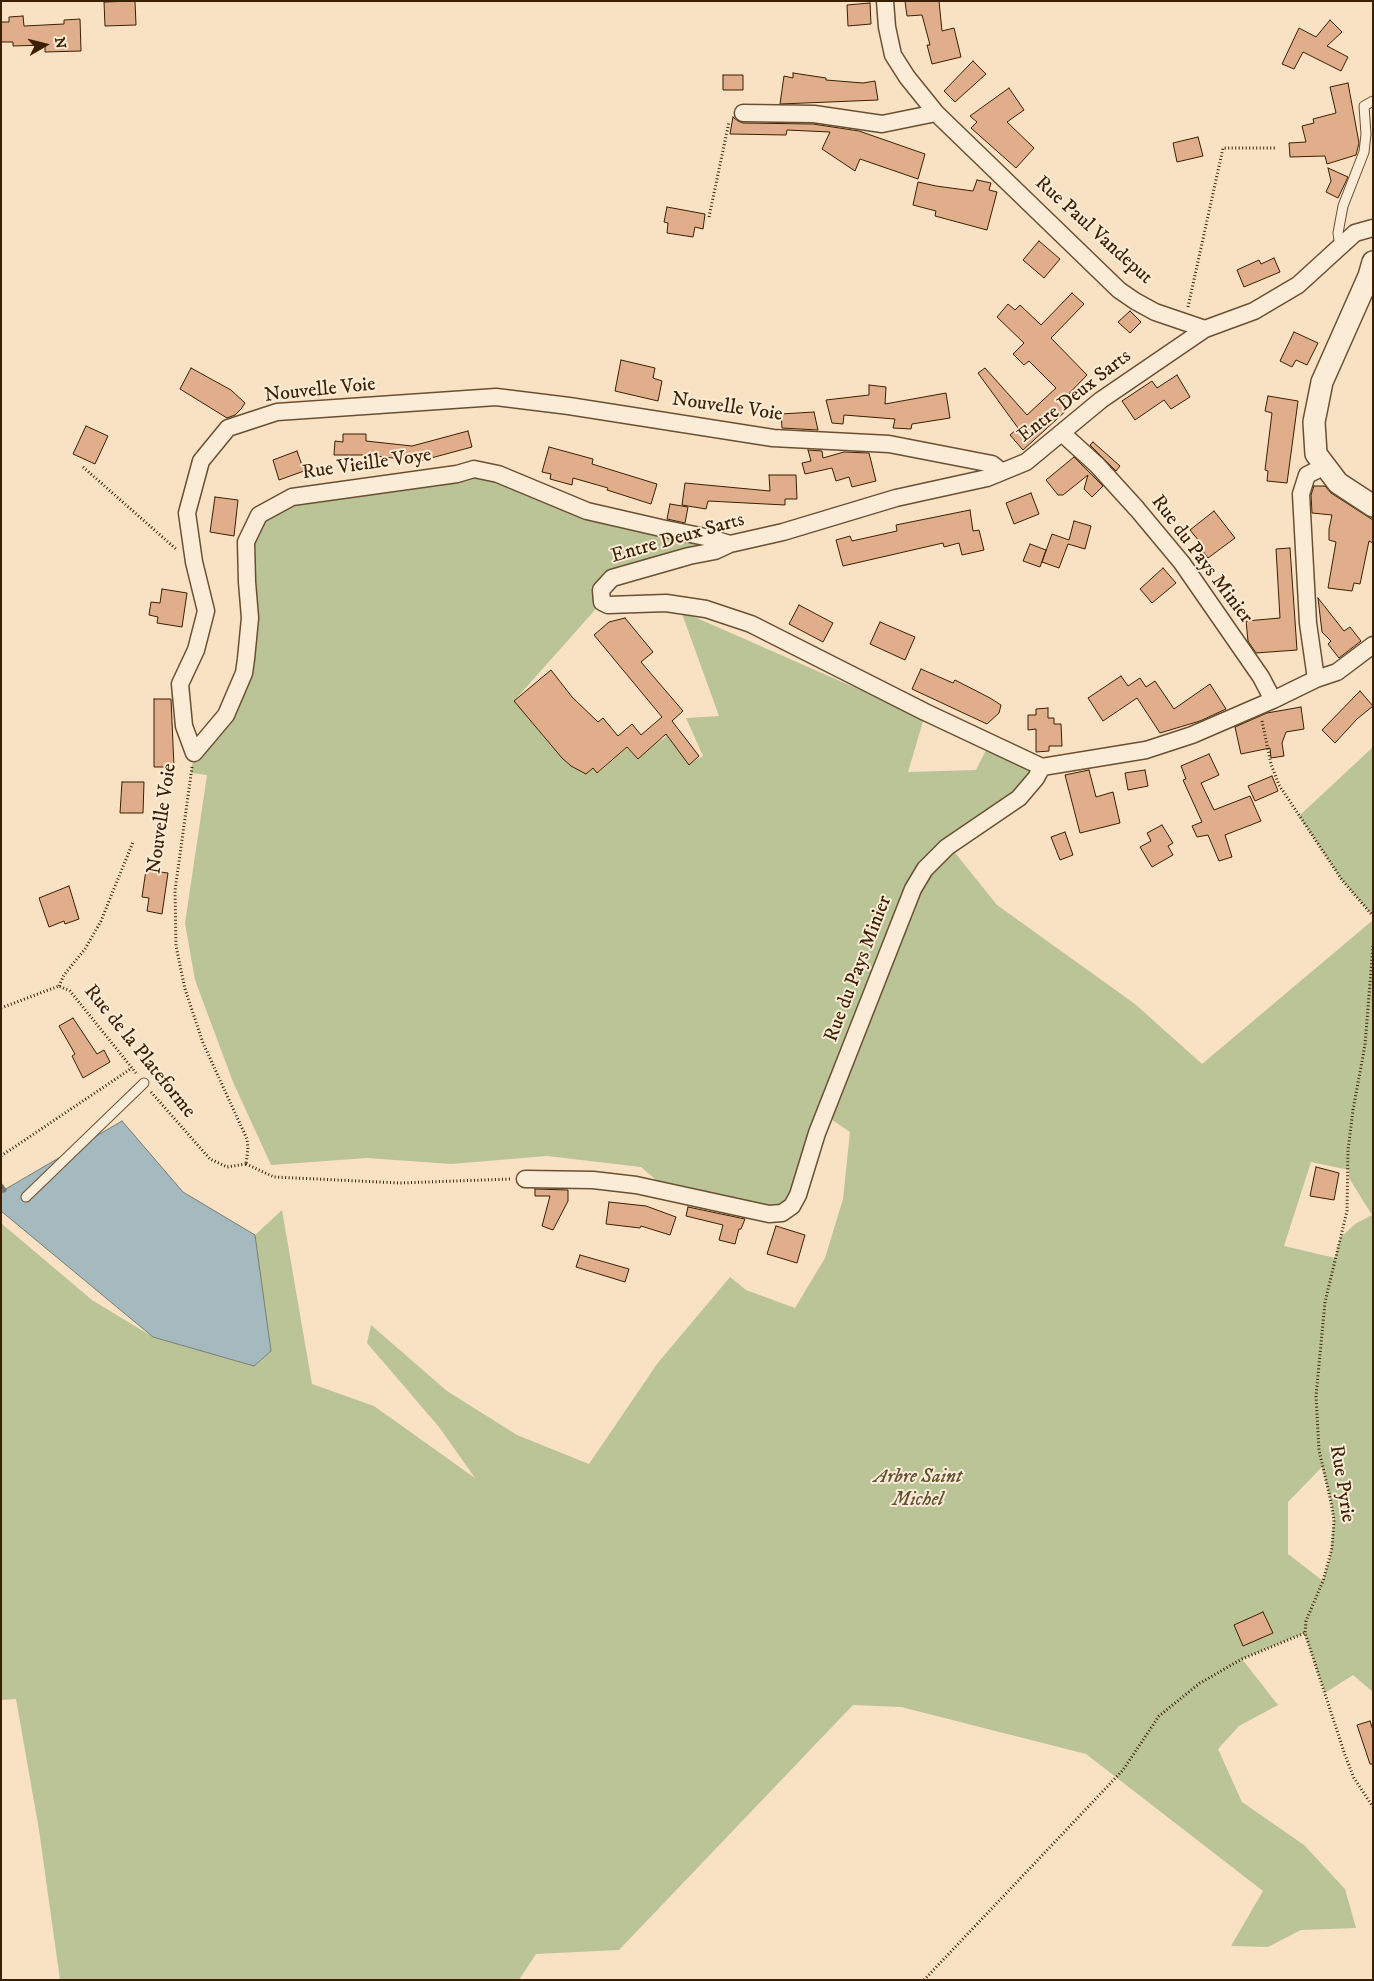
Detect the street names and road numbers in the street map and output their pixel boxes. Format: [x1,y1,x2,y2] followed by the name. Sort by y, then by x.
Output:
[1029,172,1157,290] street label: Rue Paul Vandeput
[1013,345,1137,449] street label: Entre Deux Sarts
[263,373,377,409] street label: Nouvelle Voie
[670,388,784,428] street label: Nouvelle Voie
[301,444,433,486] street label: Rue Vieille Voye
[1145,491,1257,629] street label: Rue du Pays Minier
[609,509,747,569] street label: Entre Deux Sarts
[143,762,183,876] street label: Nouvelle Voie
[820,892,898,1046] street label: Rue du Pays Minier
[78,981,200,1123] street label: Rue de la Plateforme
[1323,1444,1359,1524] street label: Rue Pyrie

